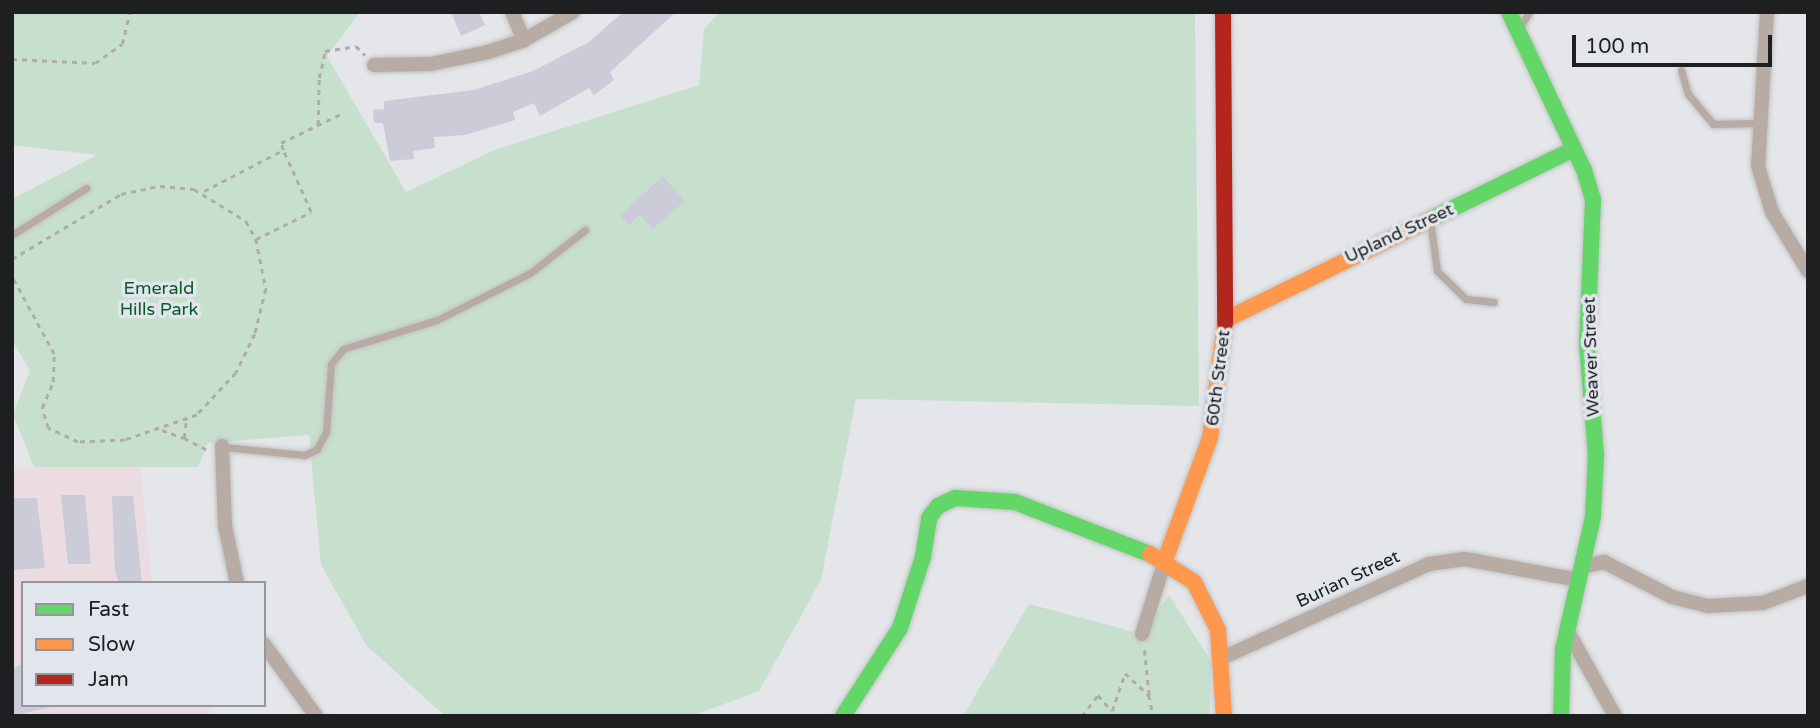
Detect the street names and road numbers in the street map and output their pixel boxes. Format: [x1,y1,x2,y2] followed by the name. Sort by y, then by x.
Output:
[1341,198,1457,268] street label: Upland Street
[1578,297,1604,417] street label: Weaver Street
[1201,329,1235,427] street label: 60th Street
[1293,546,1403,612] street label: Burian Street

